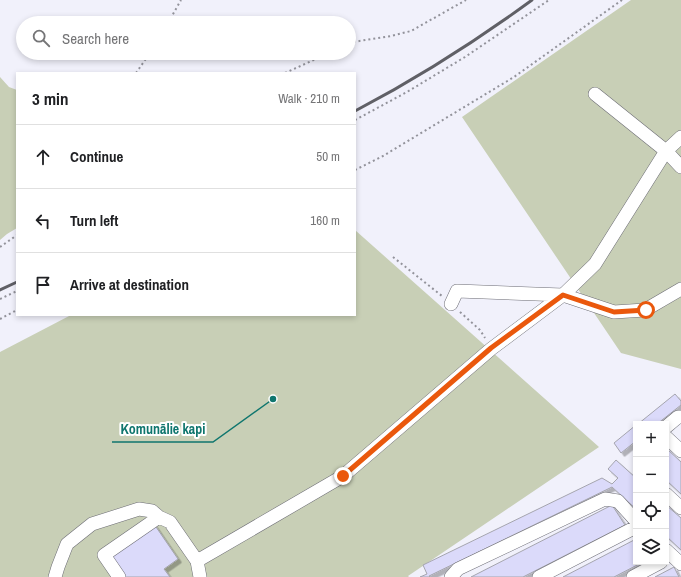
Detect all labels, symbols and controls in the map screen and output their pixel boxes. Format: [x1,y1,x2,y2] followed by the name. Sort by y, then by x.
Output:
[16,16,356,60] search box
[30,27,52,49] icon: search
[62,28,129,49] text: Search here
[32,87,68,110] text: 3 min
[278,90,340,107] text: Walk · 210 m
[32,146,54,168] icon: ahead
[70,146,123,167] text: Continue
[316,148,340,165] text: 50 m
[32,210,54,232] icon: left
[70,210,118,231] text: Turn left
[310,212,340,229] text: 160 m
[32,274,54,296] icon: arrive
[70,274,189,295] text: Arrive at destination
[637,301,655,319] route start
[112,416,213,442] callout: Komunālie kapi
[121,420,205,438] text: Komunālie kapi
[633,421,669,565] map controls
[633,421,669,457] button: +
[633,457,669,493] button: −
[334,467,352,485] route end
[633,493,669,529] button: locate
[633,529,669,565] button: layers

